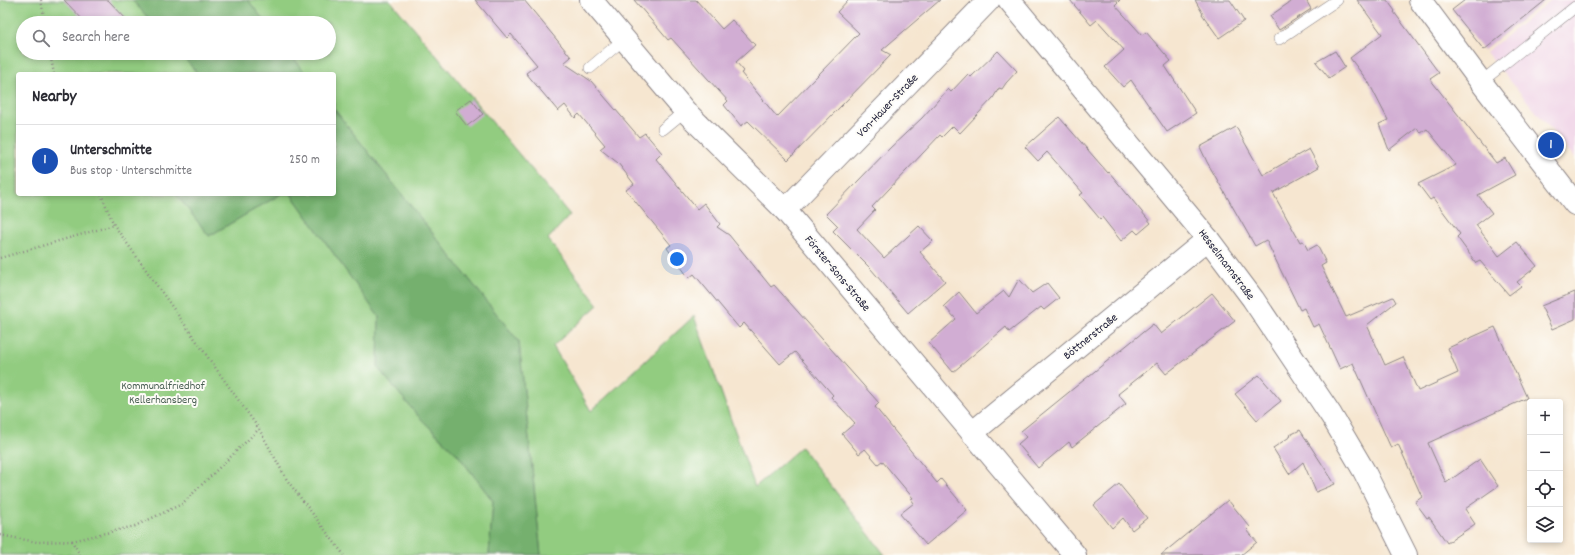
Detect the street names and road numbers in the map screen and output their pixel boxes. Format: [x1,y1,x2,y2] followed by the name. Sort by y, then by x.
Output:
[853,71,923,142] street label: Von-Hauer-Straße
[1193,226,1258,304] street label: Hesselmannstraße
[800,232,874,316] street label: Förster-Sons-Straße
[1060,310,1122,364] street label: Böttnerstraße

